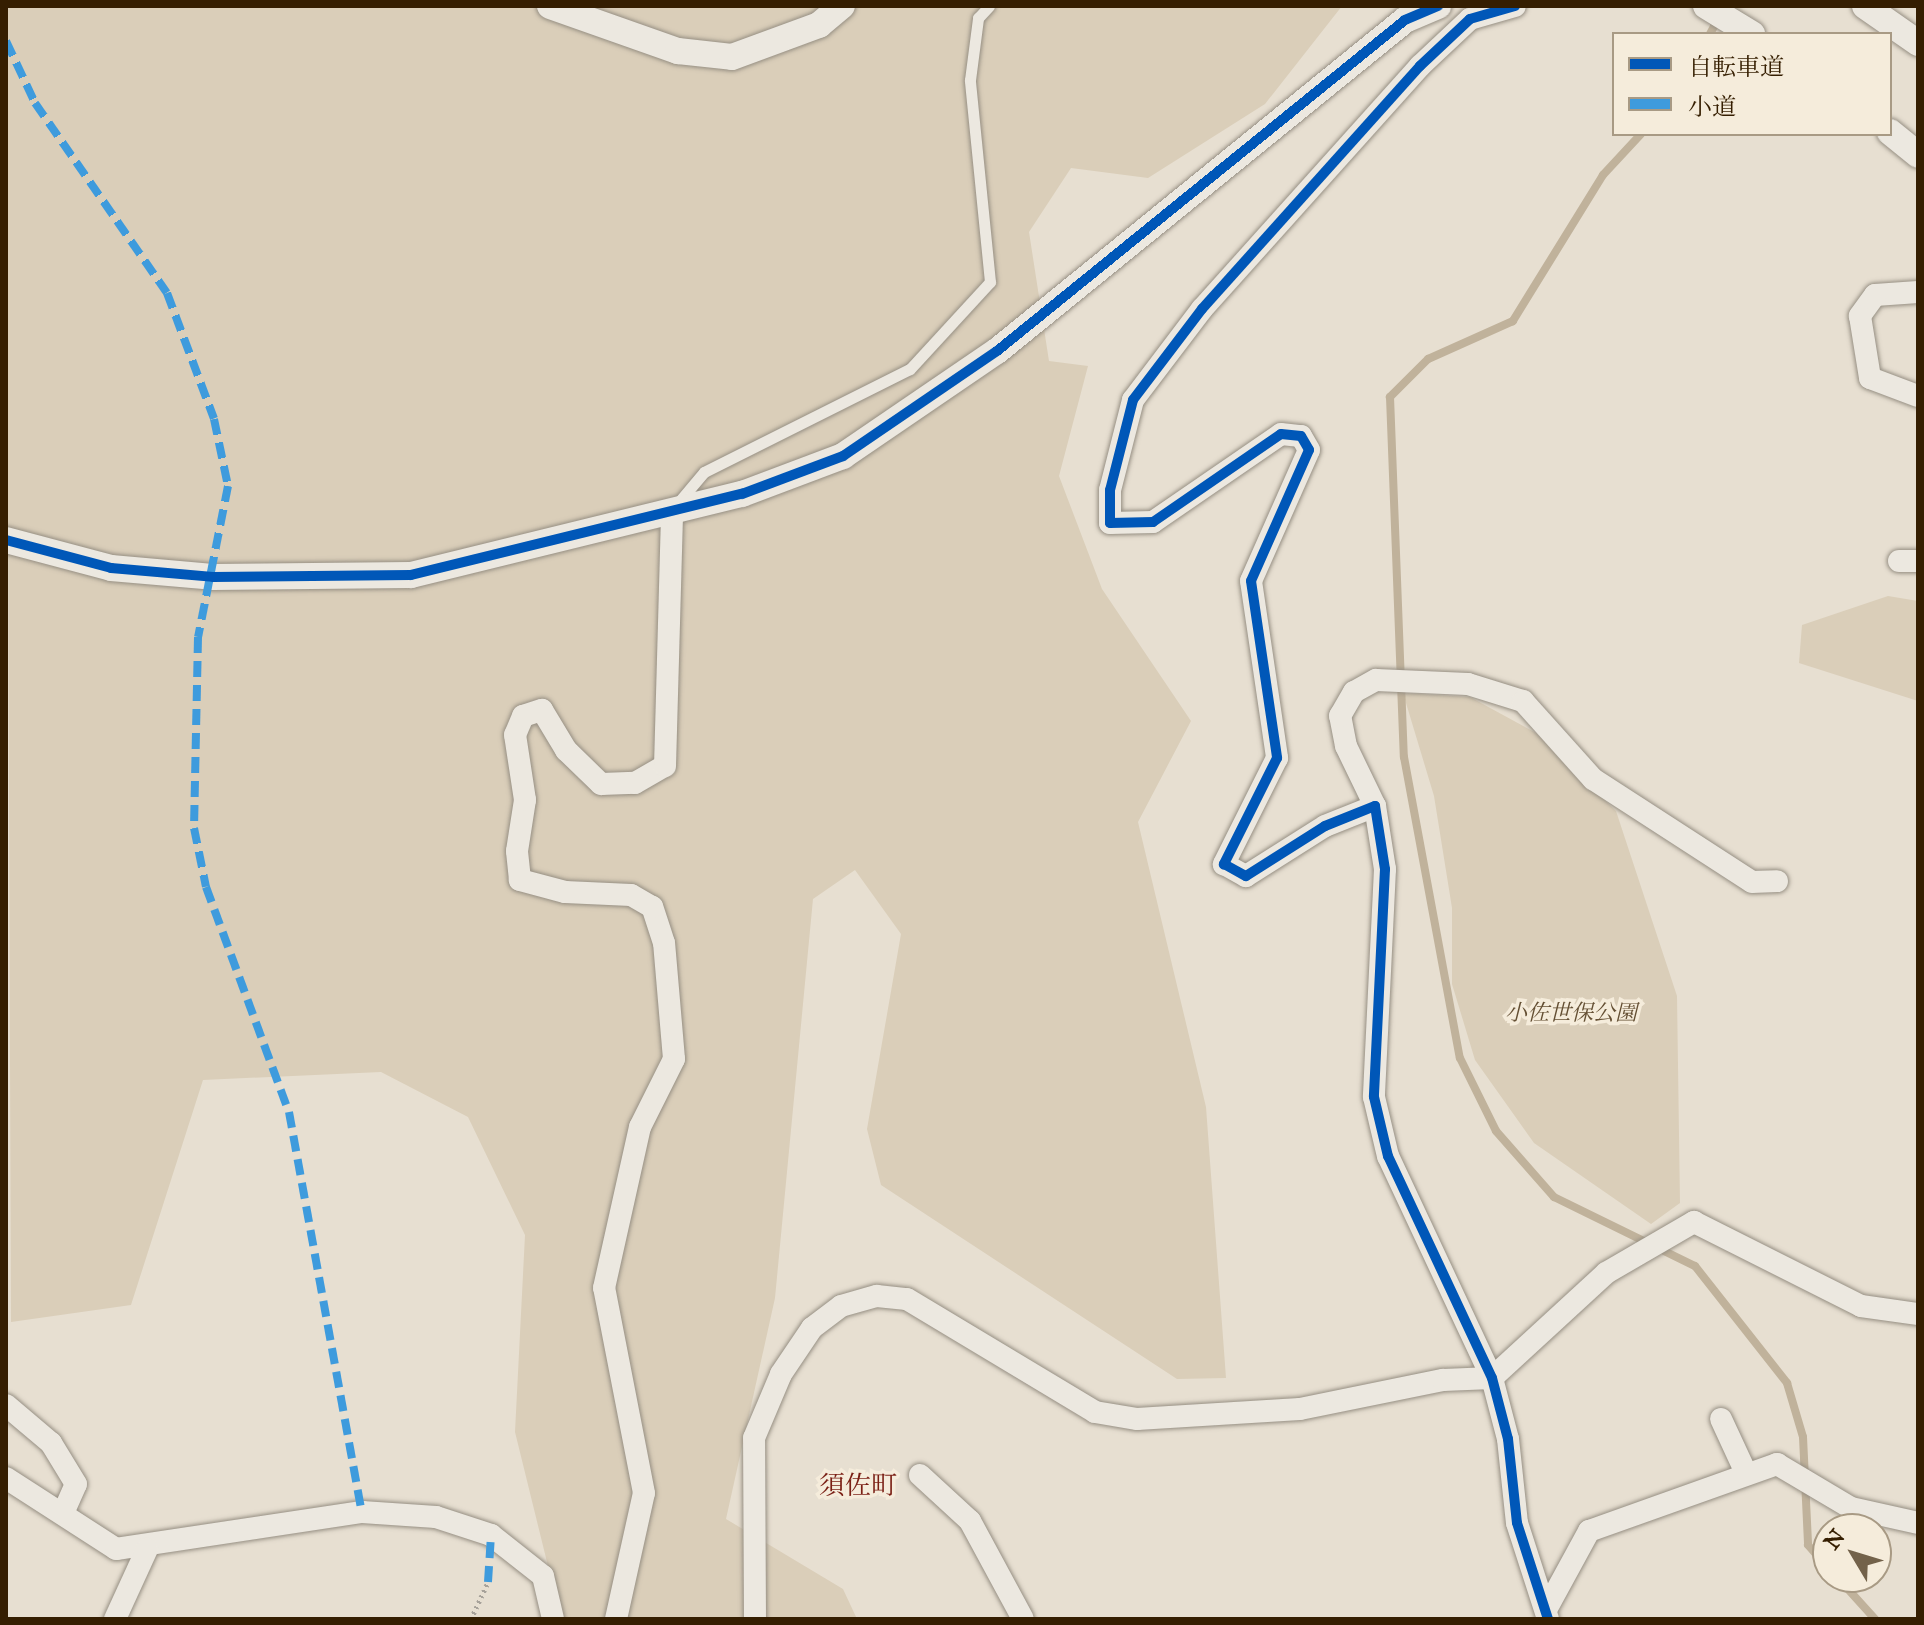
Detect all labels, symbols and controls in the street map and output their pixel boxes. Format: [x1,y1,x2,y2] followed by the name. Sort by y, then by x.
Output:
[1612,32,1892,136] legend
[1688,52,1784,82] text: 自転車道
[1688,92,1736,122] text: 小道
[1505,1000,1637,1026] park label: 小佐世保公園
[819,1470,897,1502] district label: 須佐町
[1812,1513,1892,1593] north arrow
[1818,1523,1851,1555] text: N

